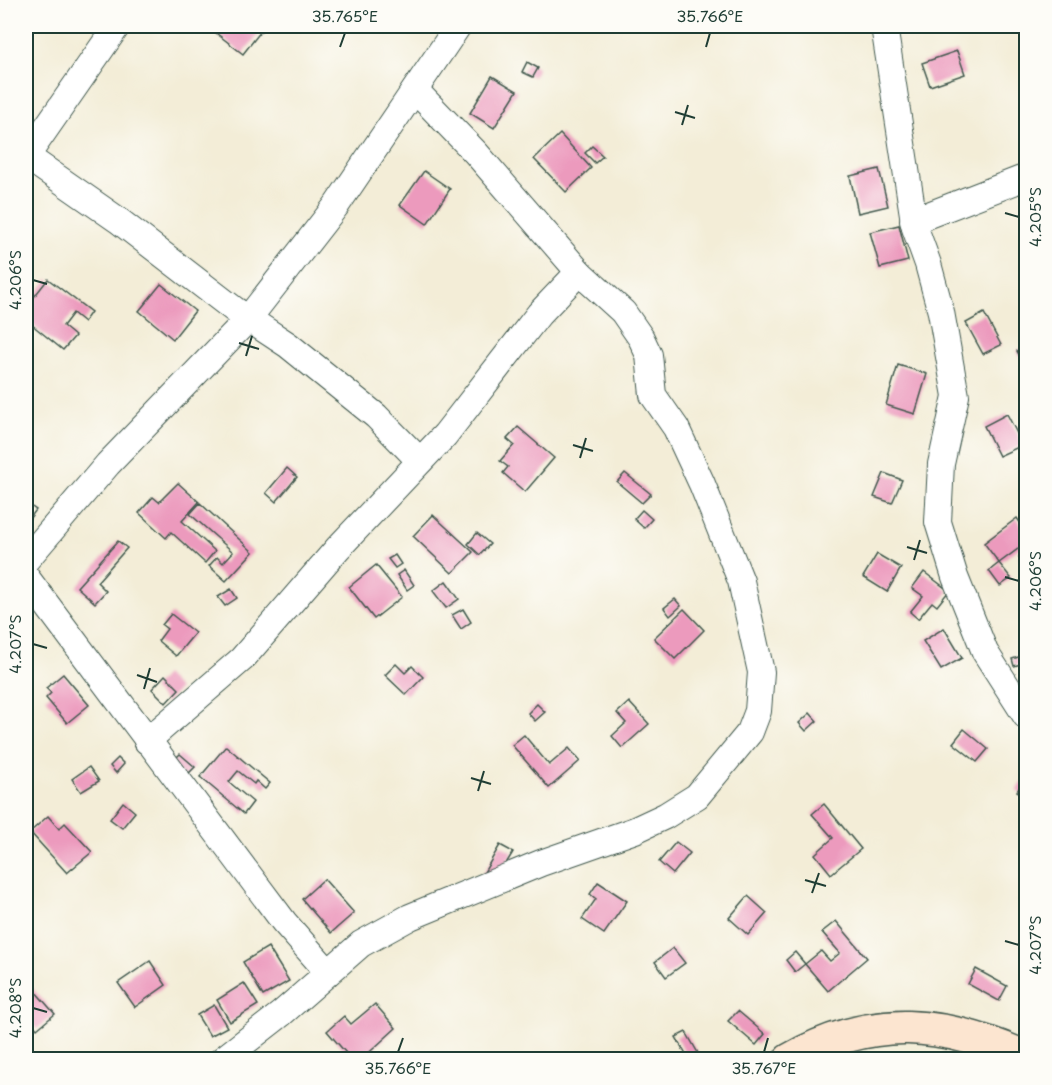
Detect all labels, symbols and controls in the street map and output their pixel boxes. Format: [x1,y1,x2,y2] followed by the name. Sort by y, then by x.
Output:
[312,4,378,27] text: 35.765°E
[677,4,743,27] text: 35.766°E
[1023,187,1046,247] text: 4.205°S
[3,250,26,310] text: 4.206°S
[1023,551,1046,611] text: 4.206°S
[3,614,26,674] text: 4.207°S
[1023,915,1046,975] text: 4.207°S
[3,978,26,1038] text: 4.208°S
[365,1056,431,1079] text: 35.766°E
[731,1056,797,1079] text: 35.767°E

